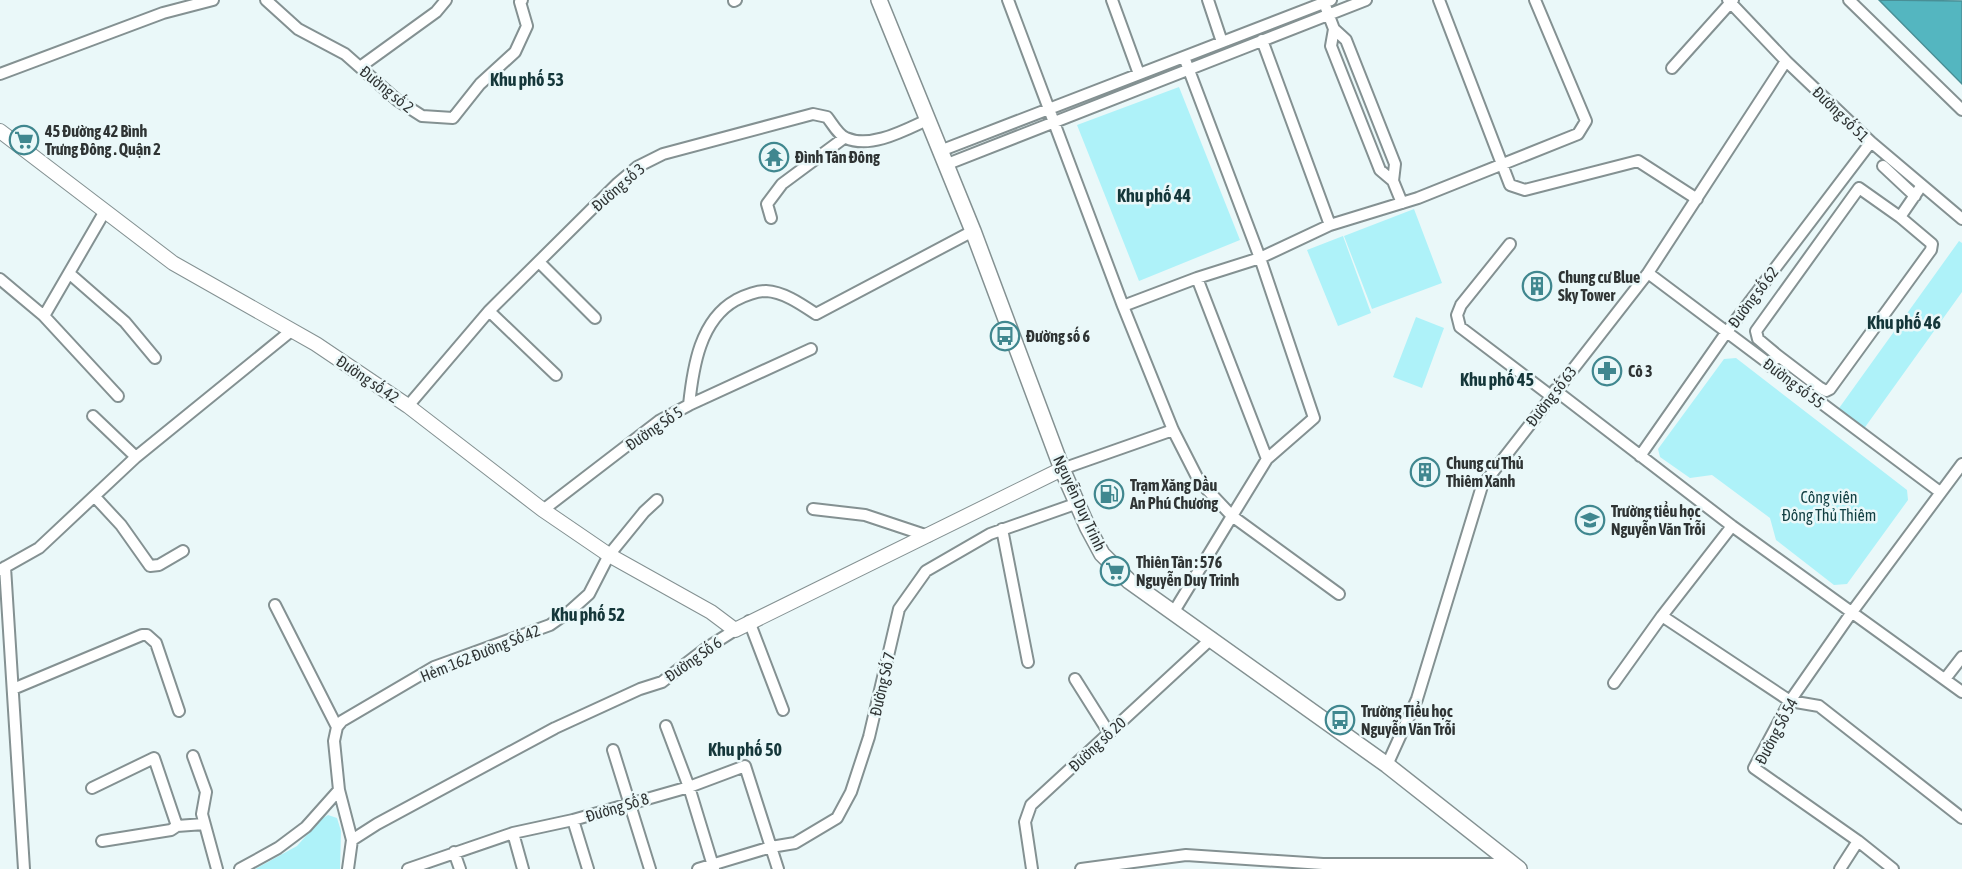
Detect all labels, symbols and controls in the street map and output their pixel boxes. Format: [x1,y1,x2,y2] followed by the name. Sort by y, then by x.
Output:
[356,61,418,117] street label: Đường số 2
[490,69,564,90] district label: Khu phố 53
[1808,82,1874,146] street label: Đường số 51
[44,122,161,158] place label: 45 Đường 42 Bình Trưng Đông . Quận 2
[8,124,40,156] supermarket icon: 45 Đường 42 Bình Trưng Đông . Quận 2
[758,141,790,173] temple icon: Đình Tân Đông
[795,148,880,166] place label: Đình Tân Đông
[587,158,649,216] street label: Đường số 3
[1117,185,1191,206] district label: Khu phố 44
[1724,262,1782,332] street label: Đường số 62
[1558,268,1640,304] place label: Chung cư Blue Sky Tower
[1521,270,1553,302] building icon: Chung cư Blue Sky Tower
[1867,312,1941,333] district label: Khu phố 46
[989,320,1021,352] bus stop icon: Đường số 6
[1026,326,1090,345] place label: Đường số 6
[333,351,403,407] street label: Đường số 42
[1759,354,1829,412] street label: Đường số 55
[1591,355,1623,387] pharmacy icon: Cô 3
[1521,362,1581,430] street label: Đường số 63
[1628,362,1652,380] place label: Cô 3
[1460,369,1534,390] district label: Khu phố 45
[621,402,687,454] street label: Đường Số 5
[1049,452,1110,554] street label: Nguyễn Duy Trinh
[1446,454,1524,490] place label: Chung cư Thủ Thiêm Xanh
[1409,456,1441,488] building icon: Chung cư Thủ Thiêm Xanh
[1129,475,1218,512] place label: Trạm Xăng Dầu An Phú Chương
[1093,478,1125,510] fuel station icon: Trạm Xăng Dầu An Phú Chương
[1782,488,1876,525] park label: Công viên Đông Thủ Thiêm
[1611,501,1706,538] place label: Trường tiểu học Nguyễn Văn Trỗi
[1574,504,1606,536] school or university icon: Trường tiểu học Nguyễn Văn Trỗi
[1136,553,1239,589] place label: Thiên Tân : 576 Nguyễn Duy Trinh
[1099,555,1131,587] supermarket icon: Thiên Tân : 576 Nguyễn Duy Trinh
[551,604,625,625] district label: Khu phố 52
[417,620,543,686] street label: Hẻm 162 Đường Số 42
[661,632,725,686] street label: Đường Số 6
[865,650,899,718] street label: Đường Số 7
[1750,694,1802,768] street label: Đường Số 54
[1361,701,1456,738] place label: Trường Tiểu học Nguyễn Văn Trỗi
[1324,704,1356,736] bus stop icon: Trường Tiểu học Nguyễn Văn Trỗi
[1064,712,1130,776] street label: Đường số 20
[708,739,782,760] district label: Khu phố 50
[583,788,651,826] street label: Đường Số 8

